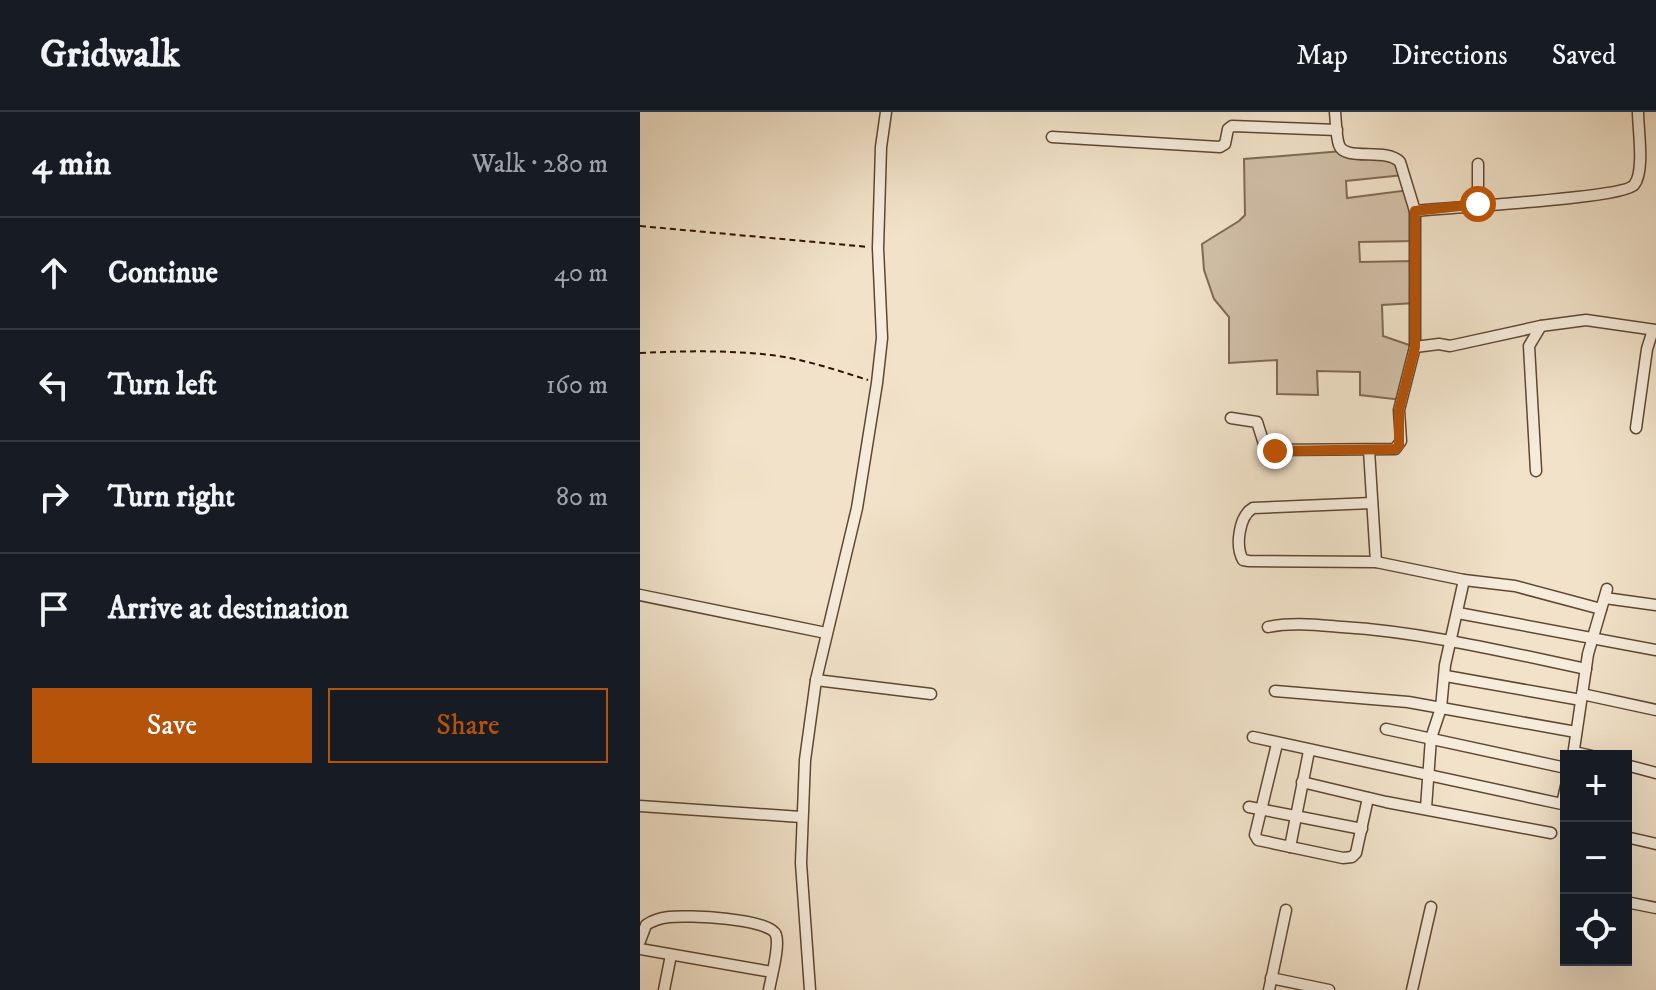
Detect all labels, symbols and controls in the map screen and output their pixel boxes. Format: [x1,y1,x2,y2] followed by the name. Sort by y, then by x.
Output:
[40,31,180,79] text: Gridwalk
[1296,38,1348,73] text: Map
[1392,38,1508,73] text: Directions
[1552,38,1616,73] text: Saved
[32,143,111,185] text: 4 min
[472,148,608,181] text: Walk · 280 m
[1460,186,1496,222] route start
[32,251,76,295] icon: ahead
[108,255,218,292] text: Continue
[554,257,608,290] text: 40 m
[32,363,76,407] icon: left
[108,367,217,404] text: Turn left
[546,369,608,402] text: 160 m
[1257,433,1293,469] route end
[32,475,76,519] icon: right
[108,479,235,516] text: Turn right
[556,481,608,514] text: 80 m
[32,587,76,631] icon: arrive
[108,591,349,628] text: Arrive at destination
[32,688,312,763] button: Save
[328,688,608,763] button: Share
[1560,750,1632,966] map controls
[1560,750,1632,822] button: +
[1560,822,1632,894] button: −
[1560,894,1632,966] button: locate

